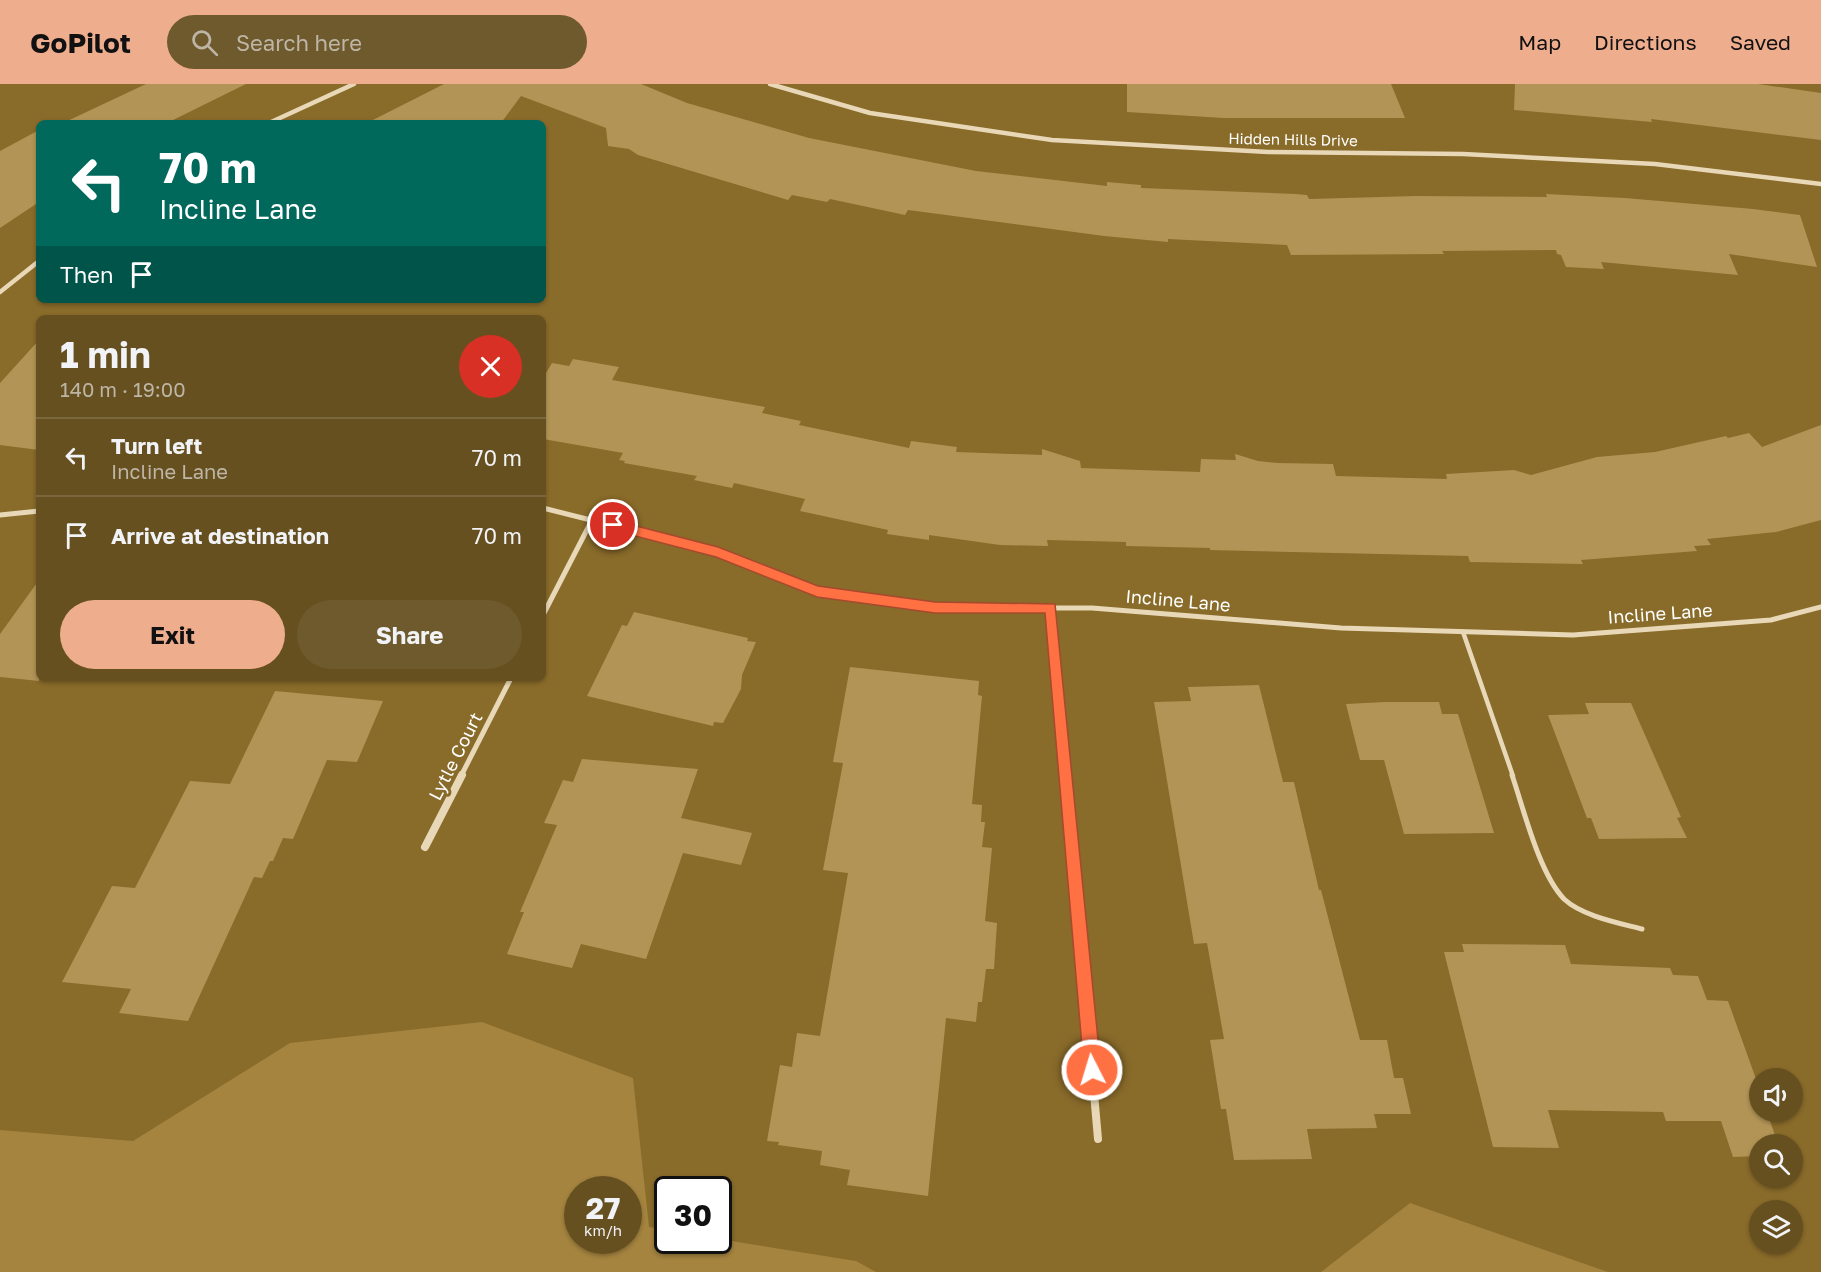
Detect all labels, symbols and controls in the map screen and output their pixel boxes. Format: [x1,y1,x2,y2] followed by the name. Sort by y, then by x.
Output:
[167,15,587,69] search box
[30,26,131,59] text: GoPilot
[188,26,221,59] icon: search
[236,29,362,56] text: Search here
[1518,29,1561,55] text: Map
[1594,29,1697,55] text: Directions
[1730,29,1791,55] text: Saved
[1228,129,1358,149] street label: Hidden Hills Drive
[159,142,256,192] text: 70 m
[60,144,138,222] icon: left
[159,193,317,225] text: Incline Lane
[125,258,158,291] icon: arrive
[60,261,113,288] text: Then
[60,333,151,376] text: 1 min
[459,335,522,398] button: close
[60,377,186,401] text: 140 m · 19:00
[111,432,202,459] text: Turn left
[60,441,93,474] icon: left
[472,444,522,471] text: 70 m
[111,459,228,483] text: Incline Lane
[587,499,638,550] pin
[596,508,629,541] icon: arrive
[60,519,93,552] icon: arrive
[111,522,329,549] text: Arrive at destination
[472,522,522,549] text: 70 m
[1125,584,1231,616] street label: Incline Lane
[1607,598,1713,628] street label: Incline Lane
[60,600,285,669] button: Exit
[297,600,522,669] button: Share
[423,708,487,804] street label: Lytle Court
[1060,1038,1124,1102] position arrow
[1749,1068,1803,1254] map controls
[1749,1068,1803,1122] button: sound
[1749,1134,1803,1188] button: search
[654,1176,732,1254] speed limit sign: 30
[586,1190,620,1226] text: 27
[1749,1200,1803,1254] button: layers
[584,1221,622,1239] text: km/h

